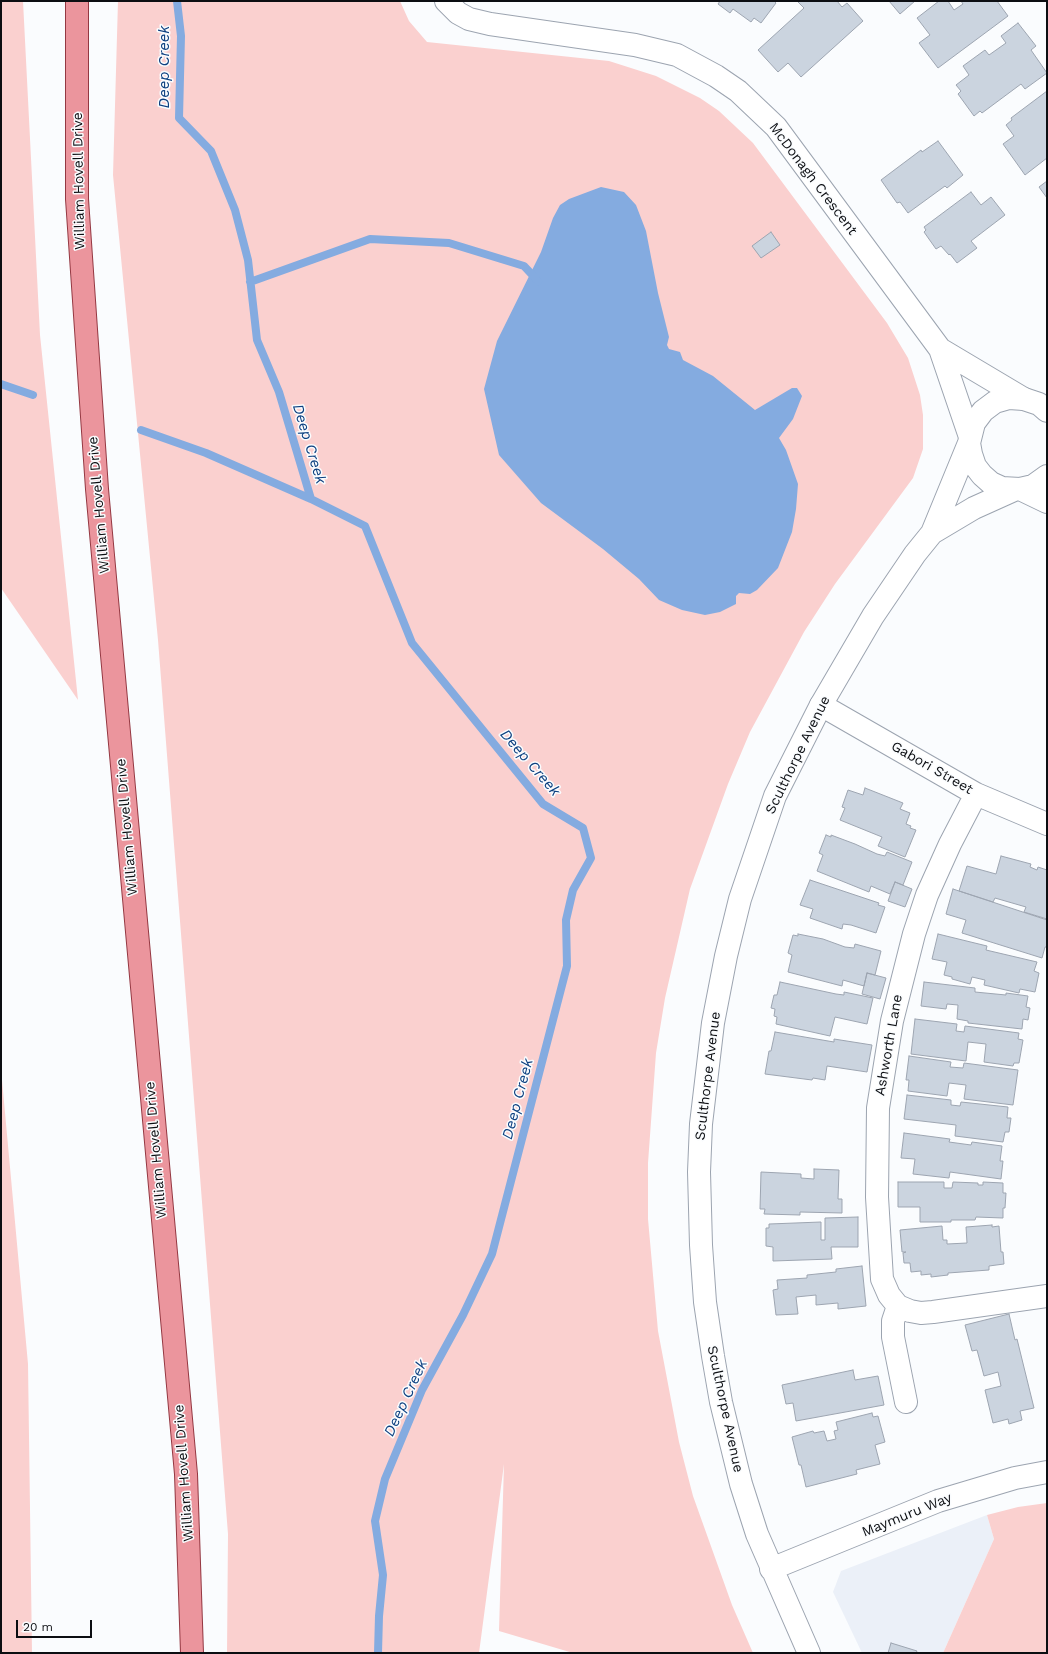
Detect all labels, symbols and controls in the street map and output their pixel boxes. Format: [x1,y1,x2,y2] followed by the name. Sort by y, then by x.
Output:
[156,26,174,108] water label: Deep Creek
[69,112,89,250] street label: William Hovell Drive
[765,119,861,239] street label: McDonagh Crescent
[288,402,330,486] water label: Deep Creek
[85,436,113,574] street label: William Hovell Drive
[762,693,834,817] street label: Sculthorpe Avenue
[496,726,564,800] water label: Deep Creek
[888,738,976,798] street label: Gabori Street
[113,758,141,896] street label: William Hovell Drive
[872,993,906,1097] street label: Ashworth Lane
[692,1011,724,1141] street label: Sculthorpe Avenue
[499,1057,537,1141] water label: Deep Creek
[142,1081,170,1219] street label: William Hovell Drive
[703,1344,747,1474] street label: Sculthorpe Avenue
[380,1357,432,1439] water label: Deep Creek
[171,1404,197,1542] street label: William Hovell Drive
[860,1489,954,1541] street label: Maymuru Way
[18,1612,94,1638] scale bar
[23,1620,53,1634] text: 20 m

